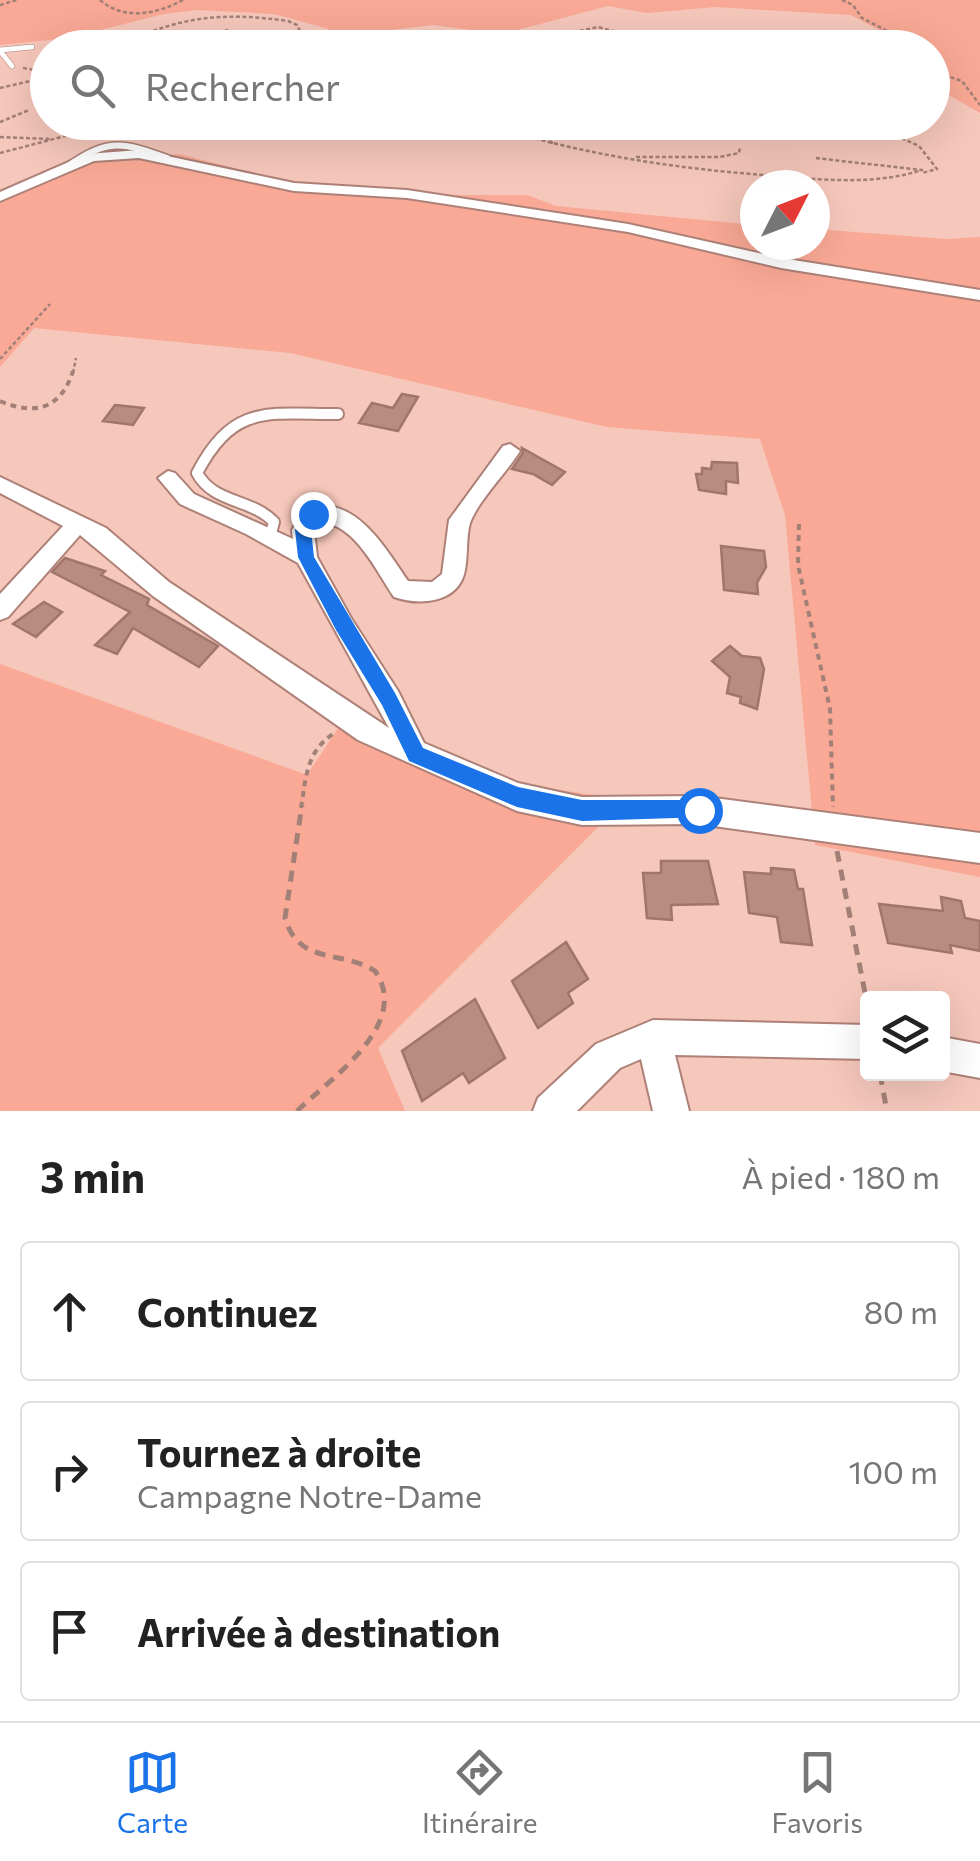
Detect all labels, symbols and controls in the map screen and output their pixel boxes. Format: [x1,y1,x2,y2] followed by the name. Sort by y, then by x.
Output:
[30,30,950,140] search box
[65,58,120,113] icon: search
[145,62,340,109] text: Rechercher
[740,170,830,260] north arrow
[291,492,337,538] route end
[677,788,723,834] route start
[860,991,950,1081] map controls
[860,991,950,1081] button: layers
[40,1150,145,1202] text: 3 min
[741,1156,940,1196] text: À pied · 180 m
[42,1284,97,1339] icon: ahead
[137,1288,318,1335] text: Continuez
[864,1291,938,1331] text: 80 m
[137,1428,421,1475] text: Tournez à droite
[42,1444,97,1499] icon: right
[849,1451,938,1491] text: 100 m
[137,1475,482,1515] text: Campagne Notre-Dame
[42,1604,97,1659] icon: arrive
[137,1608,500,1655] text: Arrivée à destination
[117,1745,188,1839] tab: Carte
[422,1745,538,1839] tab: Itinéraire
[771,1745,863,1839] tab: Favoris

